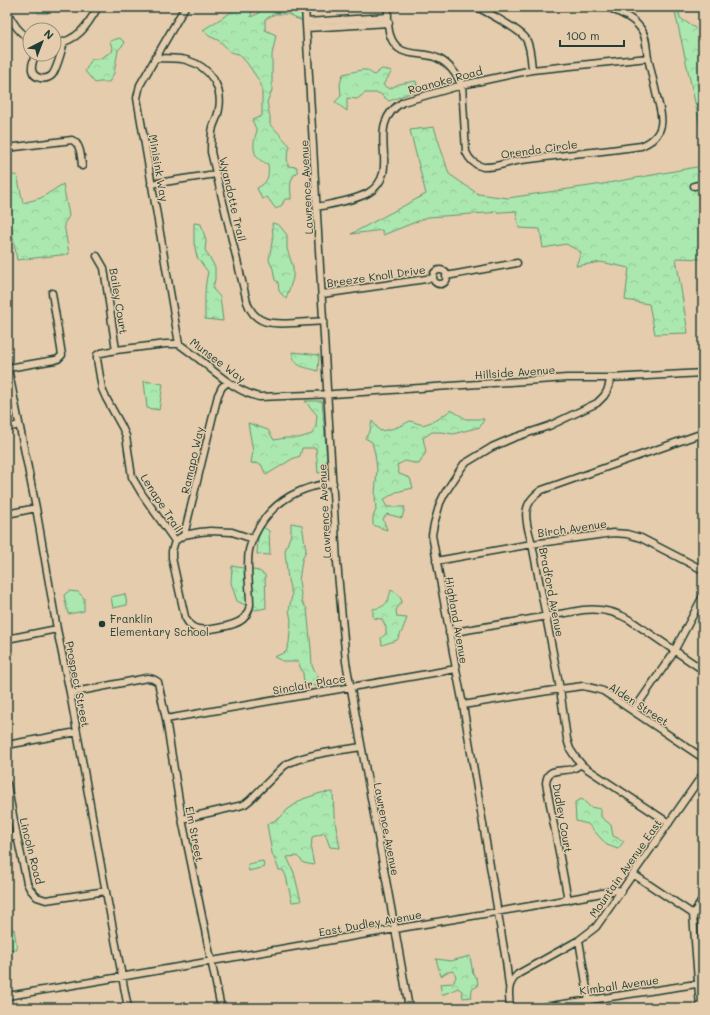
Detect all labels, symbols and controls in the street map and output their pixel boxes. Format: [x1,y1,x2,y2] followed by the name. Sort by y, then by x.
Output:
[22,22,62,62] north arrow
[560,22,624,48] scale bar
[41,26,57,43] text: N
[566,27,600,43] text: 100 m
[406,63,484,97] street label: Roanoke Road
[146,133,172,203] street label: Minisink Way
[500,136,578,162] street label: Orenda Circle
[296,139,316,235] street label: Lawrence Avenue
[216,155,250,243] street label: Wyandotte Trail
[326,262,427,290] street label: Breeze Knoll Drive
[106,267,132,335] street label: Bailey Court
[187,334,249,386] street label: Munsee Way
[474,362,556,382] street label: Hillside Avenue
[177,425,207,495] street label: Ramapo Way
[314,463,334,559] street label: Lawrence Avenue
[137,471,187,535] street label: Lenape Trail
[536,516,608,540] street label: Birch Avenue
[536,546,568,638] street label: Bradford Avenue
[442,575,472,665] street label: Highland Avenue
[110,611,209,639] place label: Franklin Elementary School
[97,619,107,629] marker: Franklin Elementary School
[62,640,94,729] street label: Prospect Street
[271,670,347,698] street label: Sinclair Place
[606,679,672,729] street label: Alden Street
[371,781,403,877] street label: Lawrence Avenue
[550,782,577,854] street label: Dudley Court
[182,805,208,863] street label: Elm Street
[16,816,48,886] street label: Lincoln Road
[585,816,665,920] street label: Mountain Avenue East
[317,907,423,939] street label: East Dudley Avenue
[578,972,660,998] street label: Kimball Avenue

